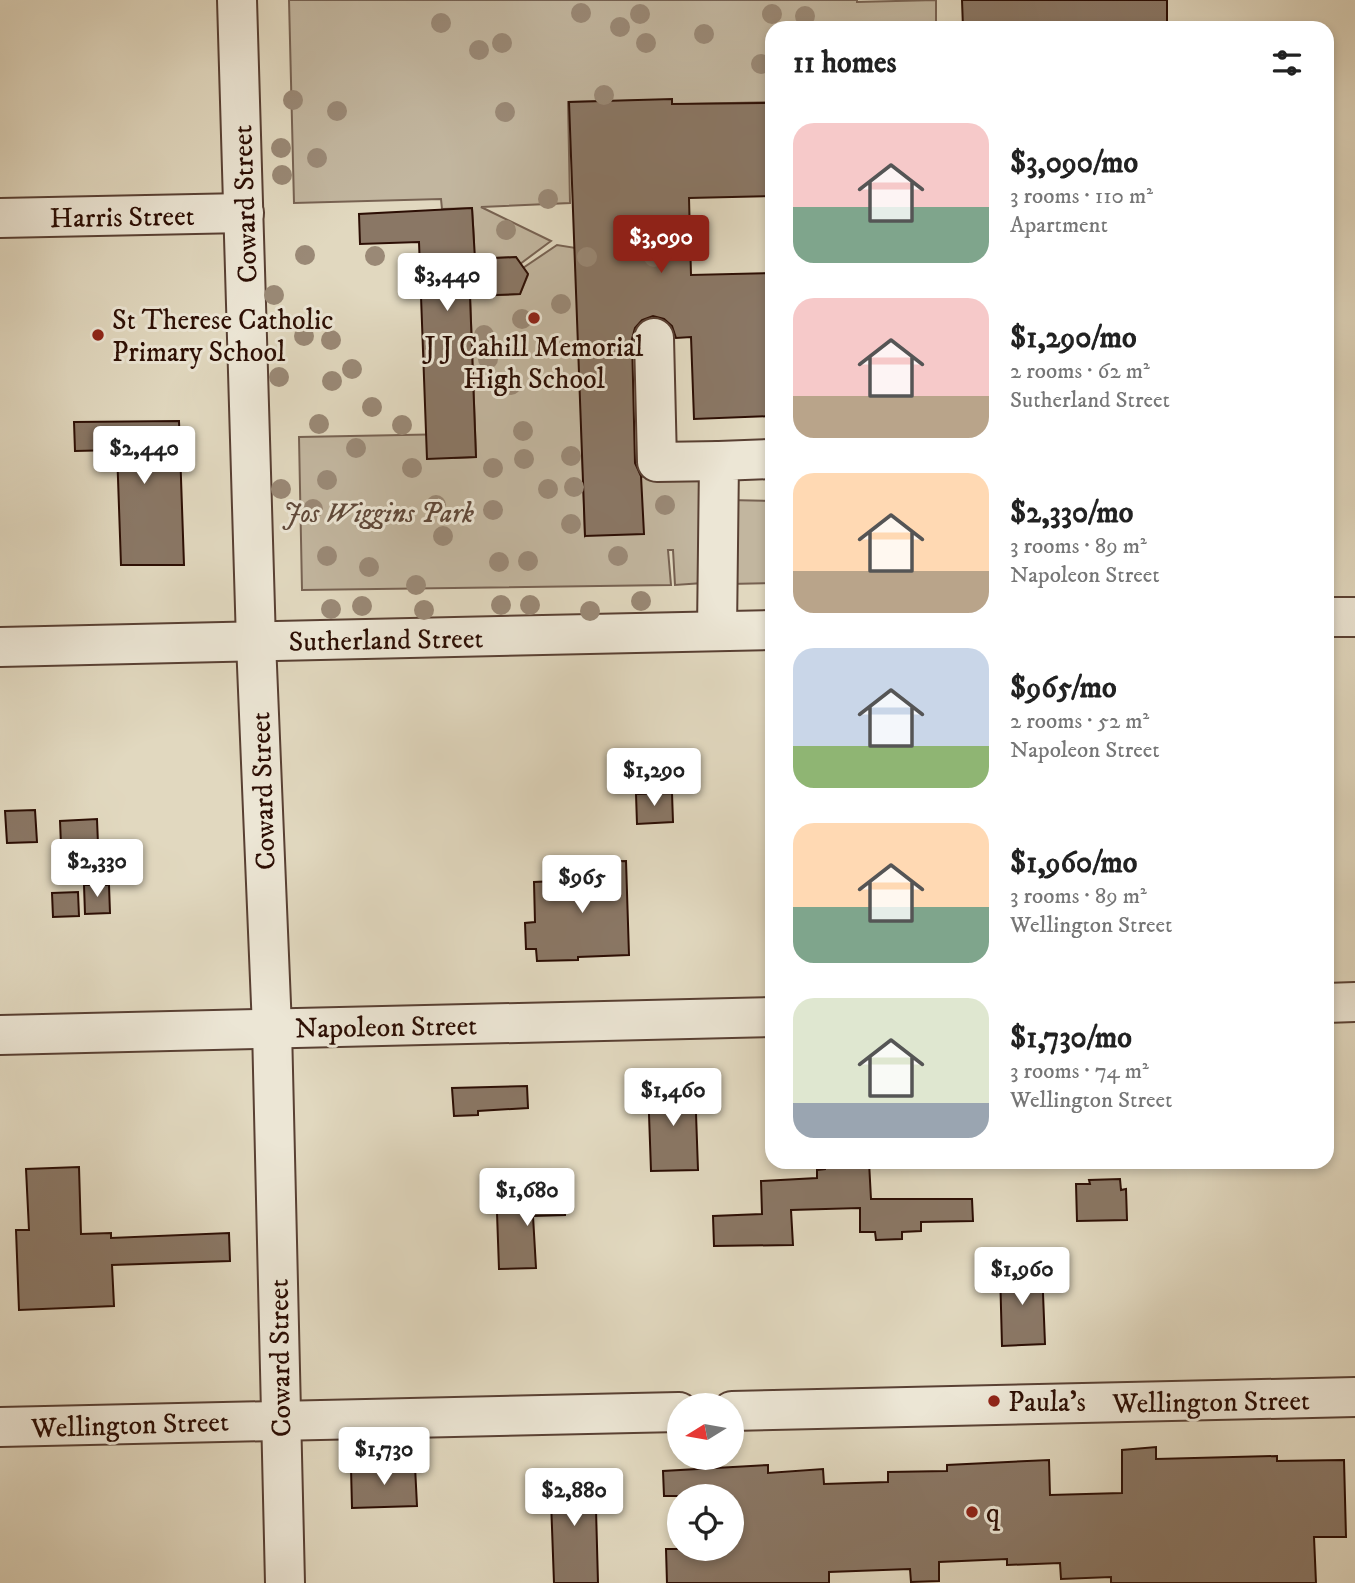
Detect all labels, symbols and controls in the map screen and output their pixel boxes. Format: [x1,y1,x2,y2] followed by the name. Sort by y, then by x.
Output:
[1268,44,1306,82] icon: filters
[793,45,897,82] text: 11 homes
[225,124,266,284] street label: Coward Street
[1010,145,1138,182] text: $3,090/mo
[849,151,933,235] icon: home
[1010,182,1153,211] text: 3 rooms · 110 m²
[49,199,195,236] street label: Harris Street
[1010,211,1108,240] text: Apartment
[604,216,718,275] pin: $3,090
[629,223,693,252] text: $3,090
[390,254,504,313] pin: $3,440
[414,261,480,290] text: $3,440
[112,303,333,370] place label: St Therese Catholic Primary School
[526,310,542,326] marker: J J Cahill Memorial High School
[1010,320,1137,357] text: $1,290/mo
[849,326,933,410] icon: home
[90,327,106,343] marker: St Therese Catholic Primary School
[422,330,644,397] place label: J J Cahill Memorial High School
[1010,357,1150,386] text: 2 rooms · 62 m²
[1010,386,1170,415] text: Sutherland Street
[87,426,201,486] pin: $2,440
[109,434,179,463] text: $2,440
[1010,495,1133,532] text: $2,330/mo
[282,496,474,531] park label: Jos Wiggins Park
[849,501,933,585] icon: home
[1010,532,1147,561] text: 3 rooms · 89 m²
[1010,561,1160,590] text: Napoleon Street
[288,621,484,660] street label: Sutherland Street
[1010,670,1116,707] text: $965/mo
[849,676,933,760] icon: home
[1010,707,1149,736] text: 2 rooms · 52 m²
[243,711,284,871] street label: Coward Street
[1010,736,1160,765] text: Napoleon Street
[597,748,711,808] pin: $1,290
[623,756,685,785] text: $1,290
[40,839,154,899] pin: $2,330
[1010,845,1137,882] text: $1,960/mo
[67,847,127,876] text: $2,330
[849,851,933,935] icon: home
[541,856,623,915] pin: $965
[558,863,606,892] text: $965
[1010,882,1147,911] text: 3 rooms · 89 m²
[1010,911,1172,940] text: Wellington Street
[295,1008,477,1047] street label: Napoleon Street
[1010,1020,1132,1057] text: $1,730/mo
[849,1026,933,1110] icon: home
[1010,1057,1149,1086] text: 3 rooms · 74 m²
[616,1068,730,1128] pin: $1,460
[640,1076,706,1105] text: $1,460
[1010,1086,1172,1115] text: Wellington Street
[470,1168,584,1228] pin: $1,680
[495,1176,559,1205] text: $1,680
[965,1248,1079,1307] pin: $1,960
[990,1255,1054,1284] text: $1,960
[262,1278,299,1438] street label: Coward Street
[1111,1383,1310,1422] street label: Wellington Street
[1008,1385,1086,1420] place label: Paula's
[667,1393,744,1470] north arrow
[667,1393,744,1561] map controls
[986,1393,1002,1409] marker: Paula's
[30,1405,229,1446] street label: Wellington Street
[327,1428,441,1487] pin: $1,730
[355,1435,413,1464] text: $1,730
[517,1468,631,1528] pin: $2,880
[541,1476,607,1505] text: $2,880
[667,1484,744,1561] button: locate
[986,1496,1001,1531] place label: q
[964,1504,980,1520] marker: q

